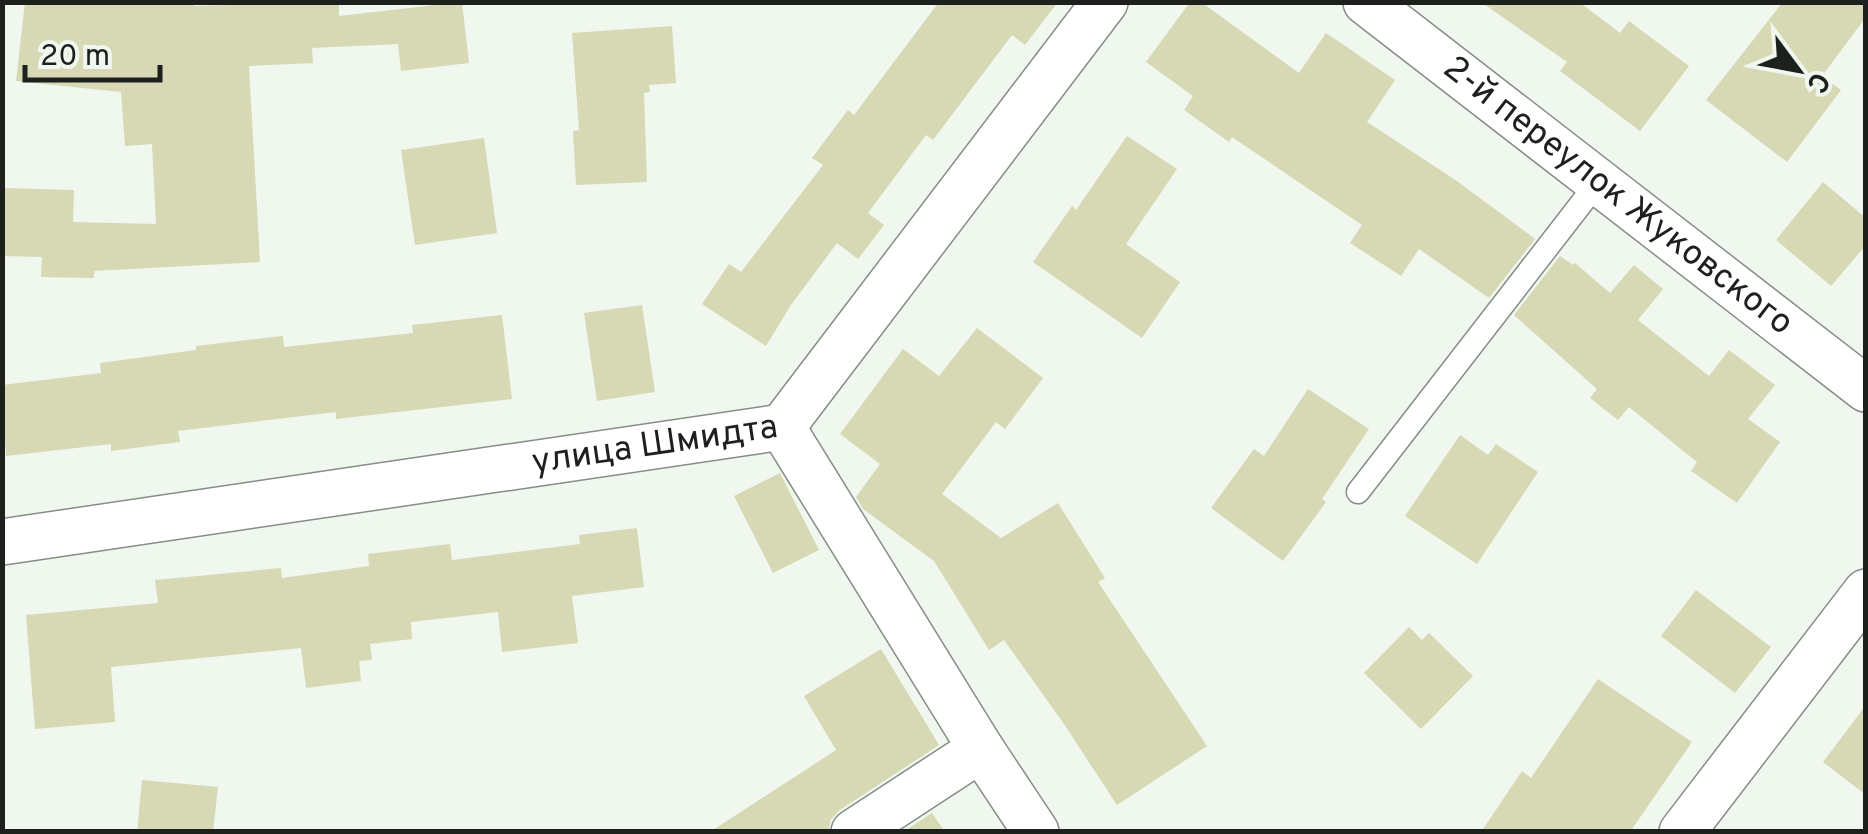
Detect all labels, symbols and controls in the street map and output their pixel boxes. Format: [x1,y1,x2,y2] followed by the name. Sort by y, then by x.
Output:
[25,20,160,82] scale bar
[1748,20,1848,120] north arrow
[40,39,110,76] text: 20 m
[1433,47,1802,346] street label: 2-й переулок Жуковского
[1797,65,1837,99] text: С
[529,406,781,486] street label: улица Шмидта

